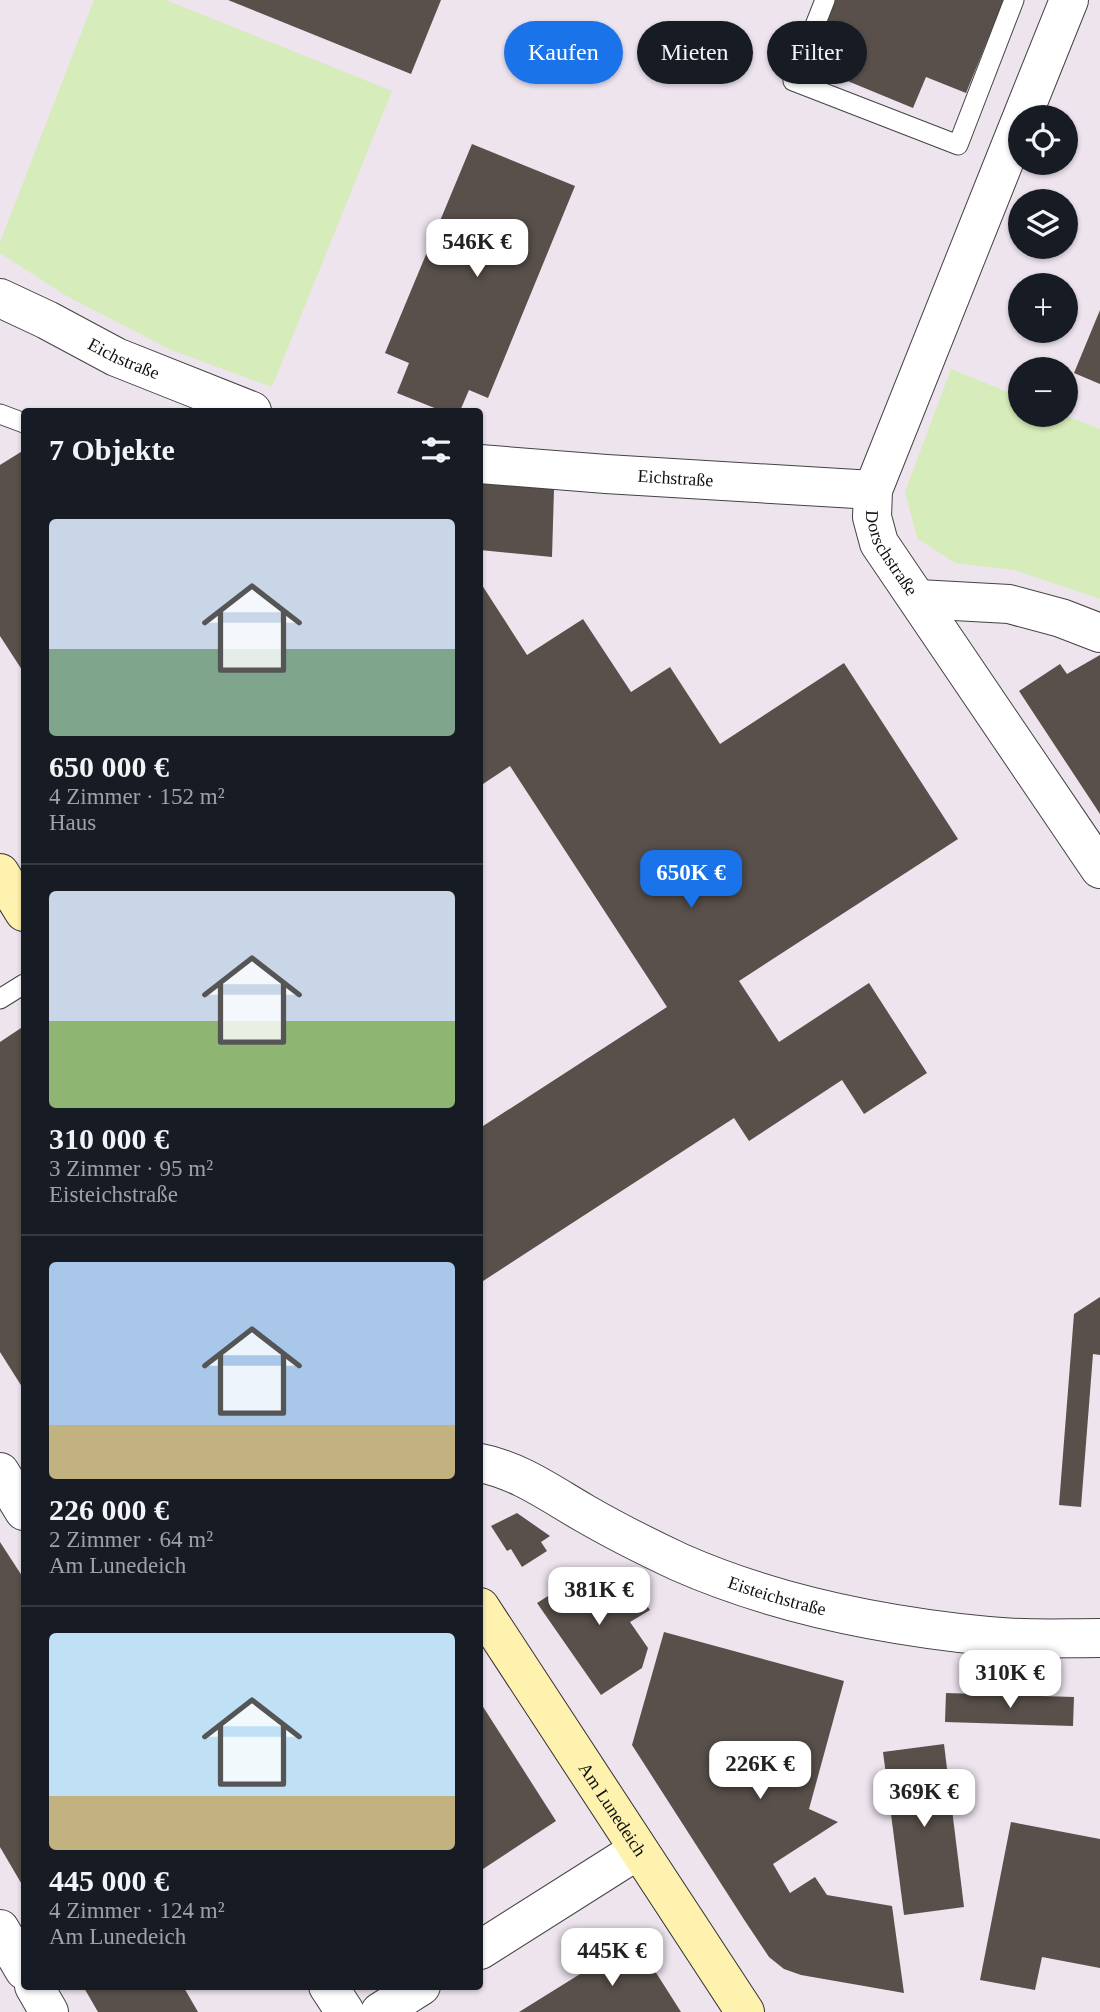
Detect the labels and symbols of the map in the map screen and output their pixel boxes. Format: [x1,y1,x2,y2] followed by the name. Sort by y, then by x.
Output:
[420,219,534,279] pin: 546K €
[85,334,162,383] street label: Eichstraße
[637,466,714,490] street label: Eichstraße
[862,510,922,599] street label: Dorschstraße
[634,850,748,910] pin: 650K €
[542,1568,656,1627] pin: 381K €
[725,1572,828,1620] street label: Eisteichstraße
[953,1650,1067,1710] pin: 310K €
[703,1742,817,1801] pin: 226K €
[575,1759,650,1860] street label: Am Lunedeich
[867,1770,981,1829] pin: 369K €
[555,1928,669,1988] pin: 445K €

